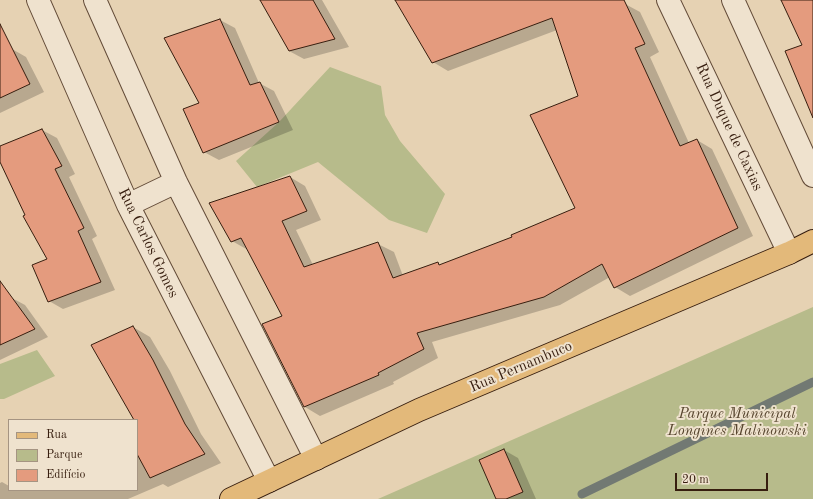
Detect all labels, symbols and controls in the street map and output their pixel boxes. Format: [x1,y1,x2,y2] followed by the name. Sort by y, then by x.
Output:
[691,60,767,194] street label: Rua Duque de Caxias
[114,185,182,301] street label: Rua Carlos Gomes
[467,337,575,397] street label: Rua Pernambuco
[668,405,806,440] park label: Parque Municipal Longines Malinowski
[8,419,138,491] legend
[46,429,67,441] text: Rua
[46,449,82,461] text: Parque
[677,465,770,491] scale bar
[46,469,85,481] text: Edifício
[682,474,709,486] text: 20 m

